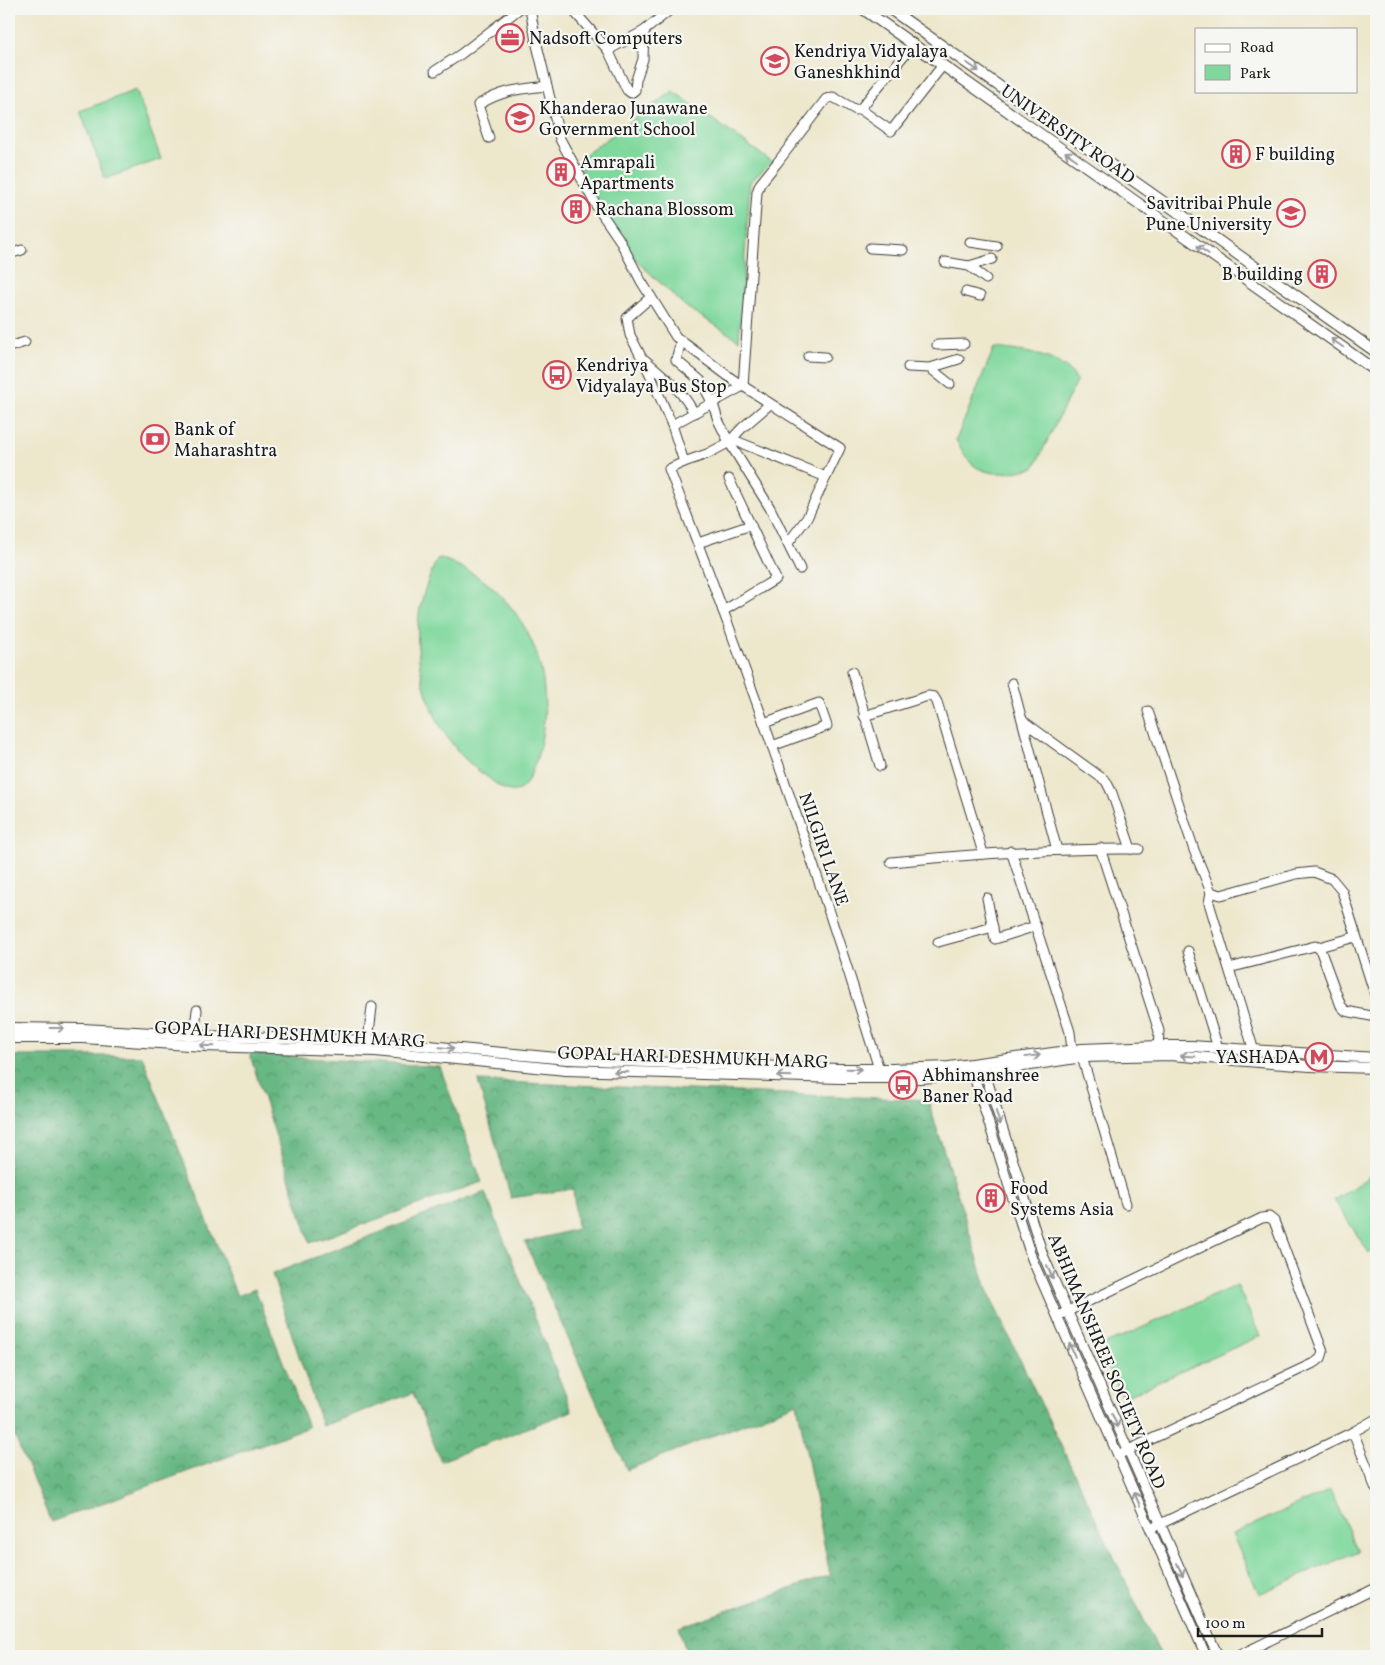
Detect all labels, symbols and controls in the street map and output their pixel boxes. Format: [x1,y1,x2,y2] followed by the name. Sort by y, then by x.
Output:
[495,23,525,53] office icon: Nadsoft Computers
[529,27,682,52] place label: Nadsoft Computers
[1195,28,1358,92] legend
[1240,38,1274,59] text: Road
[794,40,948,86] place label: Kendriya Vidyalaya Ganeshkhind
[760,46,790,76] school or university icon: Kendriya Vidyalaya Ganeshkhind
[966,62,980,72] one-way arrow
[1240,64,1271,85] text: Park
[995,79,1139,191] street label: UNIVERSITY ROAD
[539,97,707,143] place label: Khanderao Junawane Government School
[505,103,535,133] school or university icon: Khanderao Junawane Government School
[1221,139,1251,169] building icon: F building
[1255,143,1335,168] place label: F building
[580,151,674,197] place label: Amrapali Apartments
[1064,151,1078,161] one-way arrow
[546,157,576,187] building icon: Amrapali Apartments
[1146,192,1272,238] place label: Savitribai Phule Pune University
[561,194,591,224] building icon: Rachana Blossom
[595,198,734,223] place label: Rachana Blossom
[1276,198,1306,228] school or university icon: Savitribai Phule Pune University
[1196,245,1210,255] one-way arrow
[1307,259,1337,289] building icon: B building
[1222,263,1303,288] place label: B building
[1330,337,1344,348] one-way arrow
[576,354,726,400] place label: Kendriya Vidyalaya Bus Stop
[542,360,572,390] bus stop icon: Kendriya Vidyalaya Bus Stop
[174,418,277,464] place label: Bank of Maharashtra
[140,424,170,454] bank icon: Bank of Maharashtra
[791,789,854,910] street label: NILGIRI LANE
[154,1016,426,1055] street label: GOPAL HARI DESHMUKH MARG
[49,1024,65,1033] one-way arrow
[199,1041,215,1051] one-way arrow
[557,1041,829,1076] street label: GOPAL HARI DESHMUKH MARG
[1304,1042,1334,1072] metro station icon: YASHADA
[439,1043,455,1053] one-way arrow
[1216,1046,1300,1071] place label: YASHADA
[1025,1050,1041,1060] one-way arrow
[1180,1052,1196,1061] one-way arrow
[845,1064,861,1074] one-way arrow
[922,1064,1039,1110] place label: Abhimanshree Baner Road
[614,1067,630,1076] one-way arrow
[888,1070,918,1100] bus stop icon: Abhimanshree Baner Road
[776,1071,792,1081] one-way arrow
[994,1110,1004,1126] one-way arrow
[1010,1177,1114,1223] place label: Food Systems Asia
[976,1183,1006,1213] building icon: Food Systems Asia
[1040,1230,1171,1493] street label: ABHIMANSHREE SOCIETY ROAD
[1046,1264,1056,1279] one-way arrow
[1067,1343,1076,1358] one-way arrow
[1111,1413,1121,1428] one-way arrow
[1131,1492,1141,1507] one-way arrow
[1175,1562,1185,1577] one-way arrow
[1198,1605,1321,1637] scale bar
[1205,1614,1245,1635] text: 100 m

